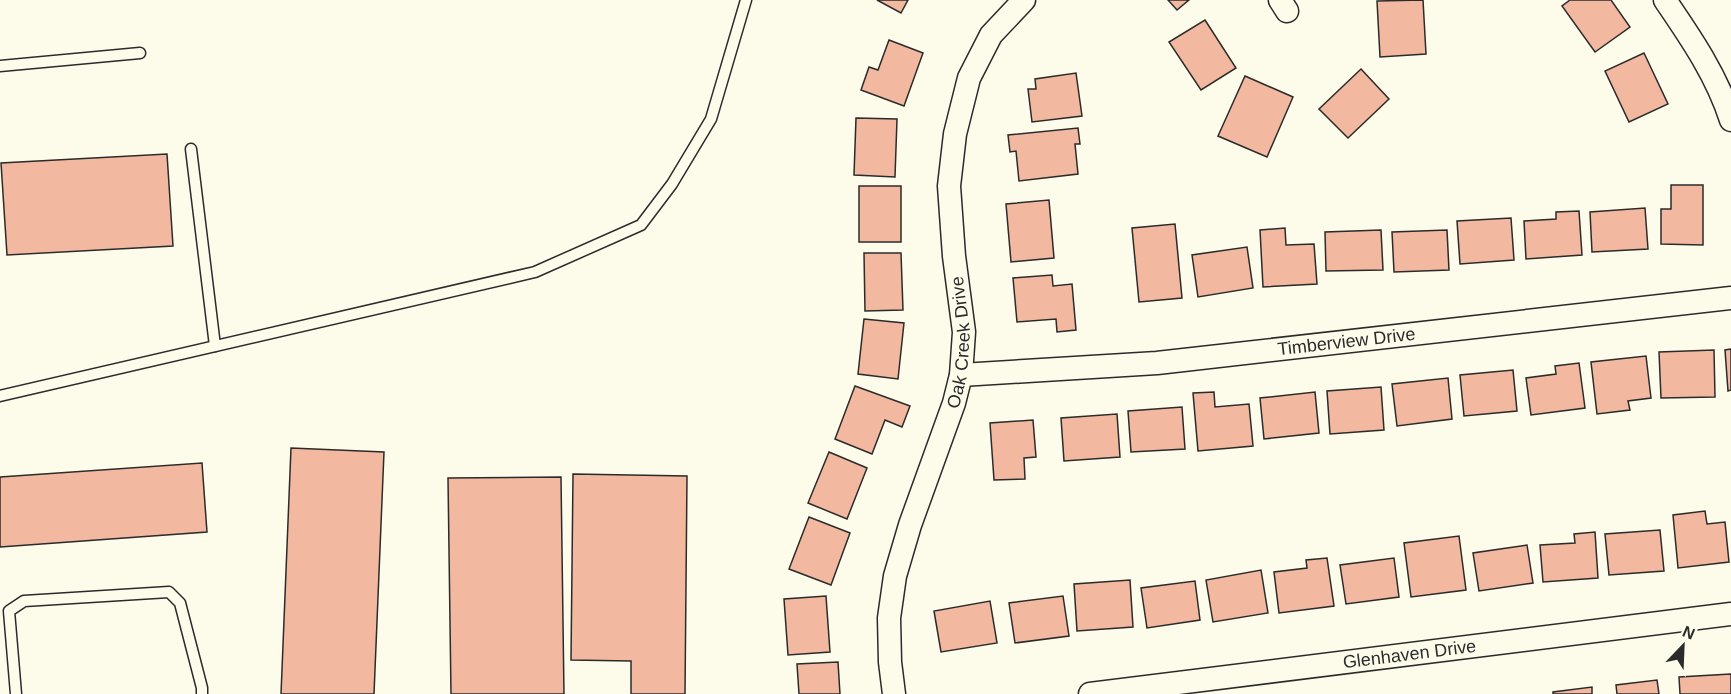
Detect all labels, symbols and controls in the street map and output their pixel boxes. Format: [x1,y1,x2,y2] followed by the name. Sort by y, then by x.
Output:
[943,275,974,410] street label: Oak Creek Drive
[1277,324,1416,359] street label: Timberview Drive
[1653,616,1713,676] north arrow
[1680,623,1697,643] text: N
[1342,636,1477,672] street label: Glenhaven Drive

